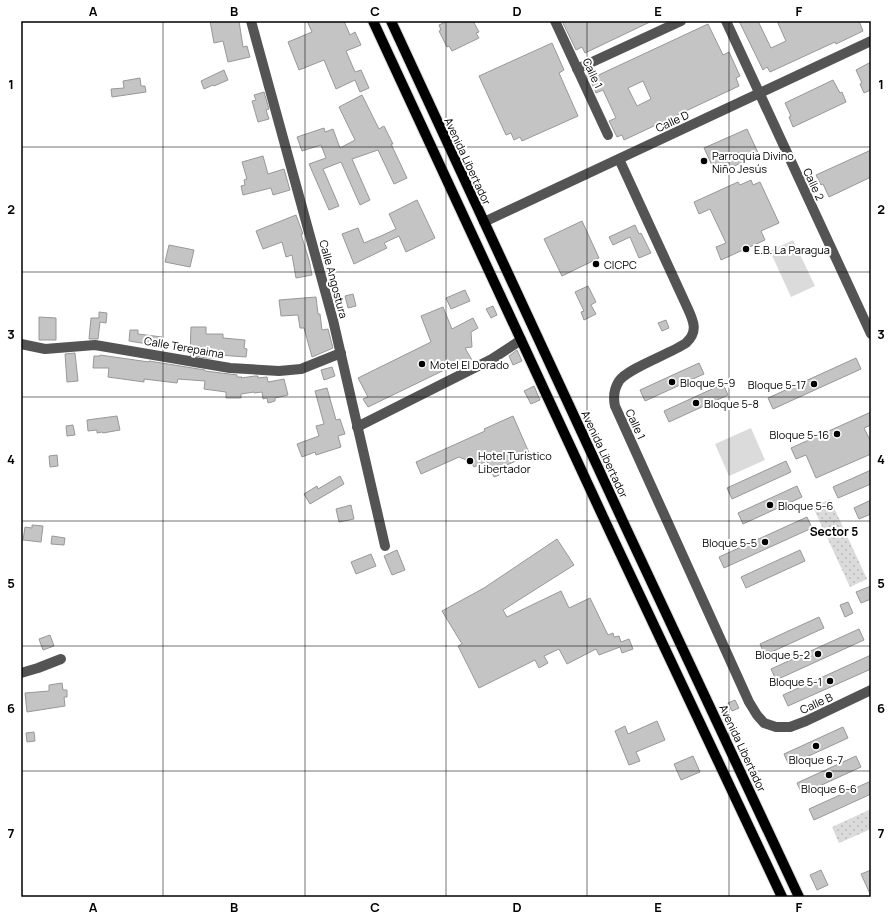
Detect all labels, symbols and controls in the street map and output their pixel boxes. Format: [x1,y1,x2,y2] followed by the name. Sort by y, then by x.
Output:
[89,2,98,20] text: A
[230,2,238,20] text: B
[370,2,380,20] text: C
[512,2,522,20] text: D
[654,2,662,20] text: E
[796,2,803,20] text: F
[579,55,607,91] street label: Calle 1
[8,75,14,93] text: 1
[878,75,884,93] text: 1
[653,107,691,135] street label: Calle D
[441,115,495,207] street label: Avenida Libertador
[712,148,794,176] place label: Parroquia Divino Niño Jesús
[699,156,709,166] marker: Parroquia Divino Niño Jesús
[800,165,828,203] street label: Calle 2
[7,200,15,218] text: 2
[877,200,885,218] text: 2
[316,238,352,320] street label: Calle Angostura
[754,242,830,257] place label: E.B. La Paragua
[741,244,751,254] marker: E.B. La Paragua
[604,257,637,272] place label: CICPC
[591,259,601,269] marker: CICPC
[7,325,15,343] text: 3
[877,325,885,343] text: 3
[143,333,225,361] street label: Calle Terepaima
[430,357,509,372] place label: Motel El Dorado
[417,359,427,369] marker: Motel El Dorado
[680,375,735,390] place label: Bloque 5-9
[667,377,677,387] marker: Bloque 5-9
[748,377,806,392] place label: Bloque 5-17
[809,379,819,389] marker: Bloque 5-17
[704,396,759,411] place label: Bloque 5-8
[691,398,701,408] marker: Bloque 5-8
[623,406,649,442] street label: Calle 1
[578,408,632,500] street label: Avenida Libertador
[769,427,829,442] place label: Bloque 5-16
[832,429,842,439] marker: Bloque 5-16
[478,448,552,476] place label: Hotel Turístico Libertador
[7,450,15,468] text: 4
[877,450,885,468] text: 4
[465,456,475,466] marker: Hotel Turístico Libertador
[778,498,833,513] place label: Bloque 5-6
[765,500,775,510] marker: Bloque 5-6
[810,523,858,540] district label: Sector 5
[702,535,757,550] place label: Bloque 5-5
[760,537,770,547] marker: Bloque 5-5
[7,574,15,592] text: 5
[877,574,885,592] text: 5
[755,647,810,662] place label: Bloque 5-2
[813,649,823,659] marker: Bloque 5-2
[769,674,822,689] place label: Bloque 5-1
[825,676,835,686] marker: Bloque 5-1
[797,689,835,717] street label: Calle B
[7,699,15,717] text: 6
[877,699,885,717] text: 6
[716,702,770,794] street label: Avenida Libertador
[811,741,821,751] marker: Bloque 6-7
[789,752,843,767] place label: Bloque 6-7
[824,770,834,780] marker: Bloque 6-6
[801,781,857,796] place label: Bloque 6-6
[8,824,15,842] text: 7
[878,824,885,842] text: 7
[89,898,98,916] text: A
[230,898,238,916] text: B
[370,898,380,916] text: C
[512,898,522,916] text: D
[654,898,662,916] text: E
[796,898,803,916] text: F

